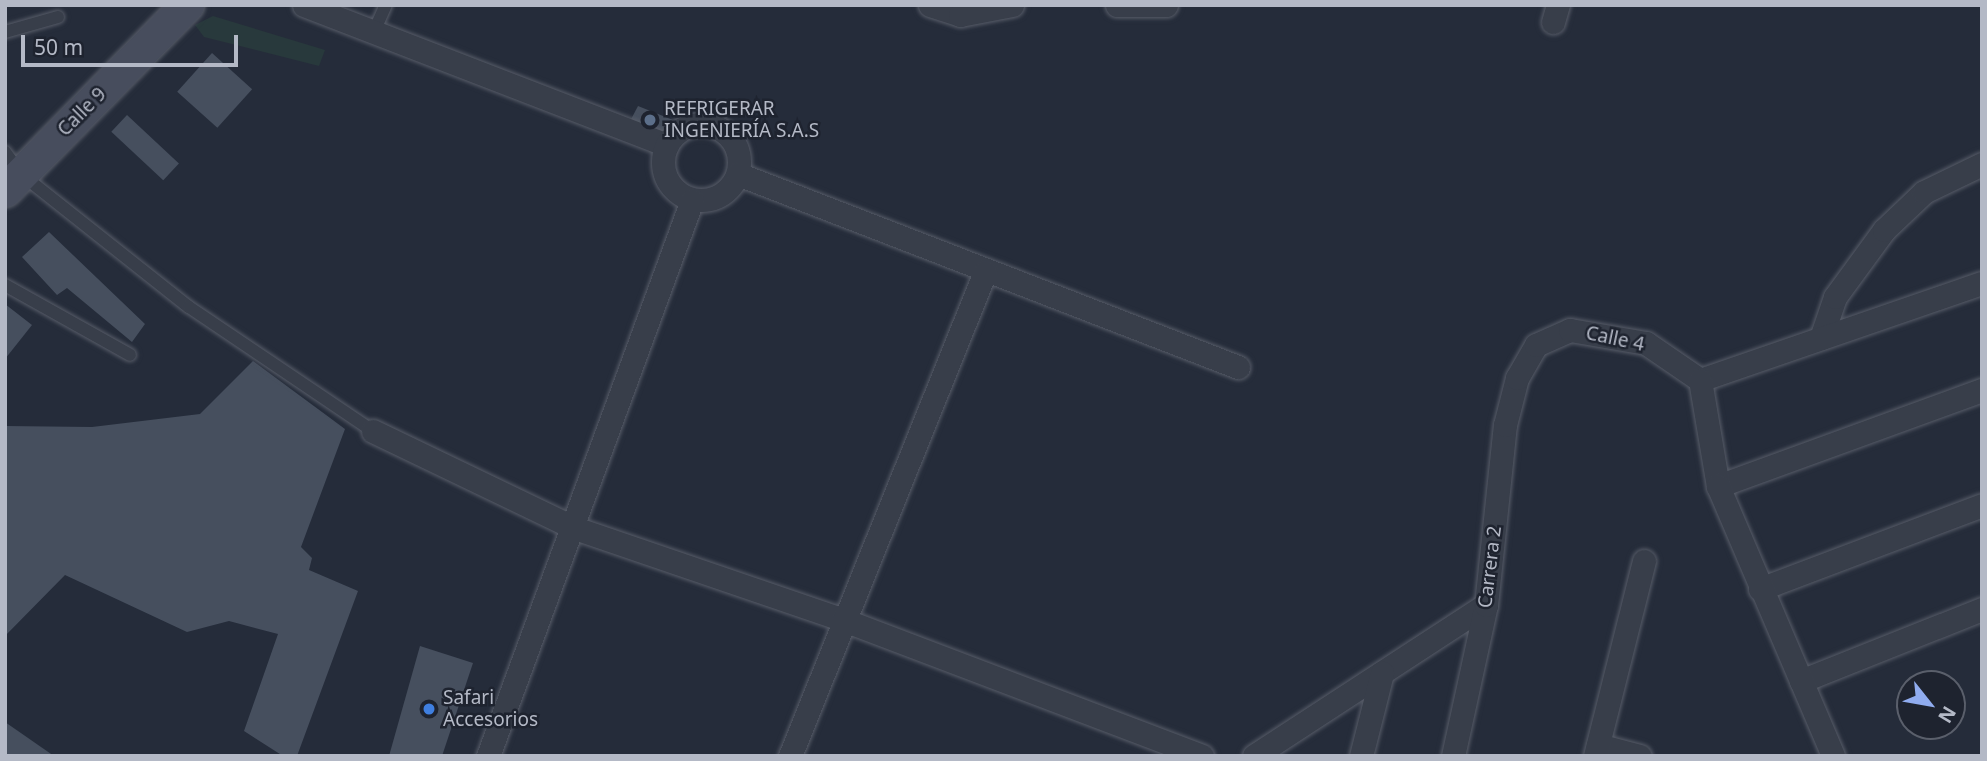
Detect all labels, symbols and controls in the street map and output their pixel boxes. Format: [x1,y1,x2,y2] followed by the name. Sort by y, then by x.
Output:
[24,21,242,65] scale bar
[34,33,83,61] text: 50 m
[53,83,111,141] street label: Calle 9
[664,98,819,142] place label: REFRIGERAR INGENIERÍA S.A.S
[642,112,658,128] marker: REFRIGERAR INGENIERÍA S.A.S
[1584,322,1646,356] street label: Calle 4
[1474,525,1506,609] street label: Carrera 2
[1896,670,1966,740] north arrow
[443,687,538,731] place label: Safari Accesorios
[421,701,437,717] marker: Safari Accesorios
[1932,701,1962,728] text: N

